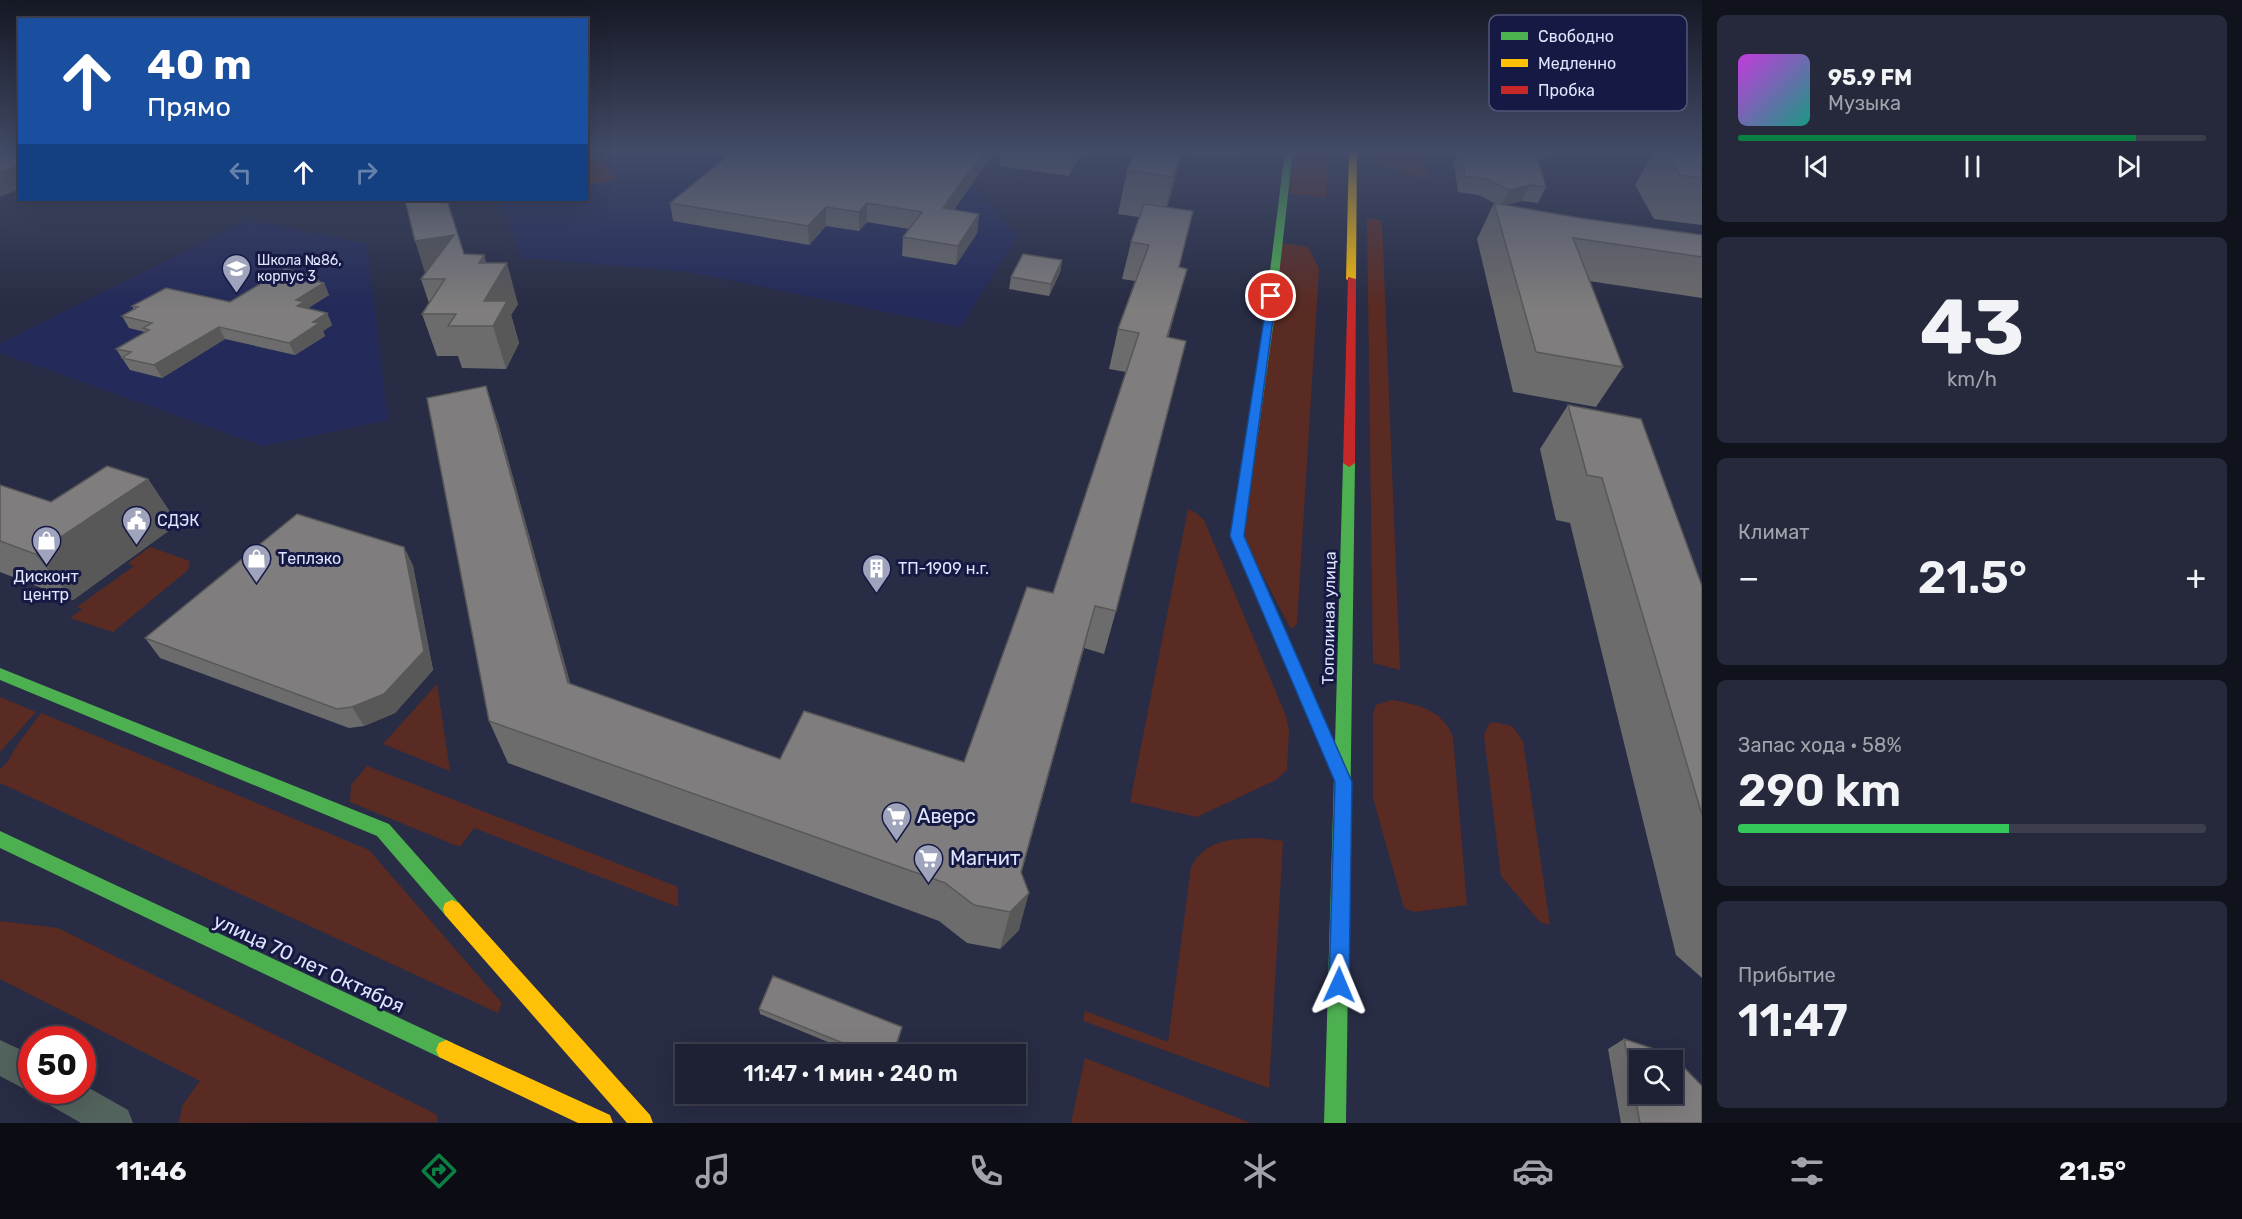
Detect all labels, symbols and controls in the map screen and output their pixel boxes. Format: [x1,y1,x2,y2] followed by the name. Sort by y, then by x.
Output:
[1489,15,1687,111] legend
[1538,27,1614,46] text: Свободно
[147,40,252,90] text: 40 m
[48,42,126,120] icon: ahead
[1538,54,1616,73] text: Медленно
[1828,64,1912,91] text: 95.9 FM
[1538,81,1595,100] text: Пробка
[147,91,231,123] text: Прямо
[1828,91,1901,115] text: Музыка
[1800,150,1833,183] icon: previous
[1956,150,1989,183] icon: pause
[2112,150,2145,183] icon: next
[224,156,257,189] icon: left
[287,156,320,189] icon: ahead
[350,156,383,189] icon: right
[220,252,252,294] school or university icon: Школа №86, корпус 3
[257,252,342,285] place label: Школа №86, корпус 3
[1245,270,1296,321] pin
[1254,279,1287,312] icon: arrive
[1920,281,2024,374] text: 43
[1947,367,1997,391] text: km/h
[120,504,152,546] public building icon: СДЭК
[157,511,199,530] place label: СДЭК
[1738,520,1810,544] text: Климат
[30,524,62,566] shop icon: Дисконт центр
[241,542,273,584] shop icon: Теплэко
[278,549,341,568] place label: Теплэко
[1318,551,1340,685] street label: Тополиная улица
[1918,551,2027,604] text: 21.5°
[861,552,893,594] building icon: ТП-1909 н.г.
[1738,558,1759,597] text: −
[2185,558,2206,597] text: +
[898,559,989,578] place label: ТП-1909 н.г.
[13,567,79,604] place label: Дисконт центр
[1738,733,1902,757] text: Запас хода · 58%
[1738,764,1901,817] text: 290 km
[880,800,912,842] supermarket icon: Аверс
[917,804,976,828] place label: Аверс
[913,842,945,884] supermarket icon: Магнит
[950,846,1020,870] place label: Магнит
[210,908,408,1018] street label: улица 70 лет Октября
[1307,953,1371,1017] position arrow
[1738,963,1836,987] text: Прибытие
[1738,994,1848,1047] text: 11:47
[18,1026,96,1104] speed limit sign: 50
[1629,1050,1683,1104] map controls
[1629,1050,1683,1104] button: search
[743,1060,958,1087] text: 11:47 · 1 мин · 240 m
[418,1150,460,1192] icon: directions
[692,1150,734,1192] icon: music
[965,1150,1007,1192] icon: phone
[1239,1150,1281,1192] icon: climate
[1512,1150,1554,1192] icon: car
[1786,1150,1828,1192] icon: filters
[116,1155,187,1187] text: 11:46
[2059,1155,2126,1187] text: 21.5°

